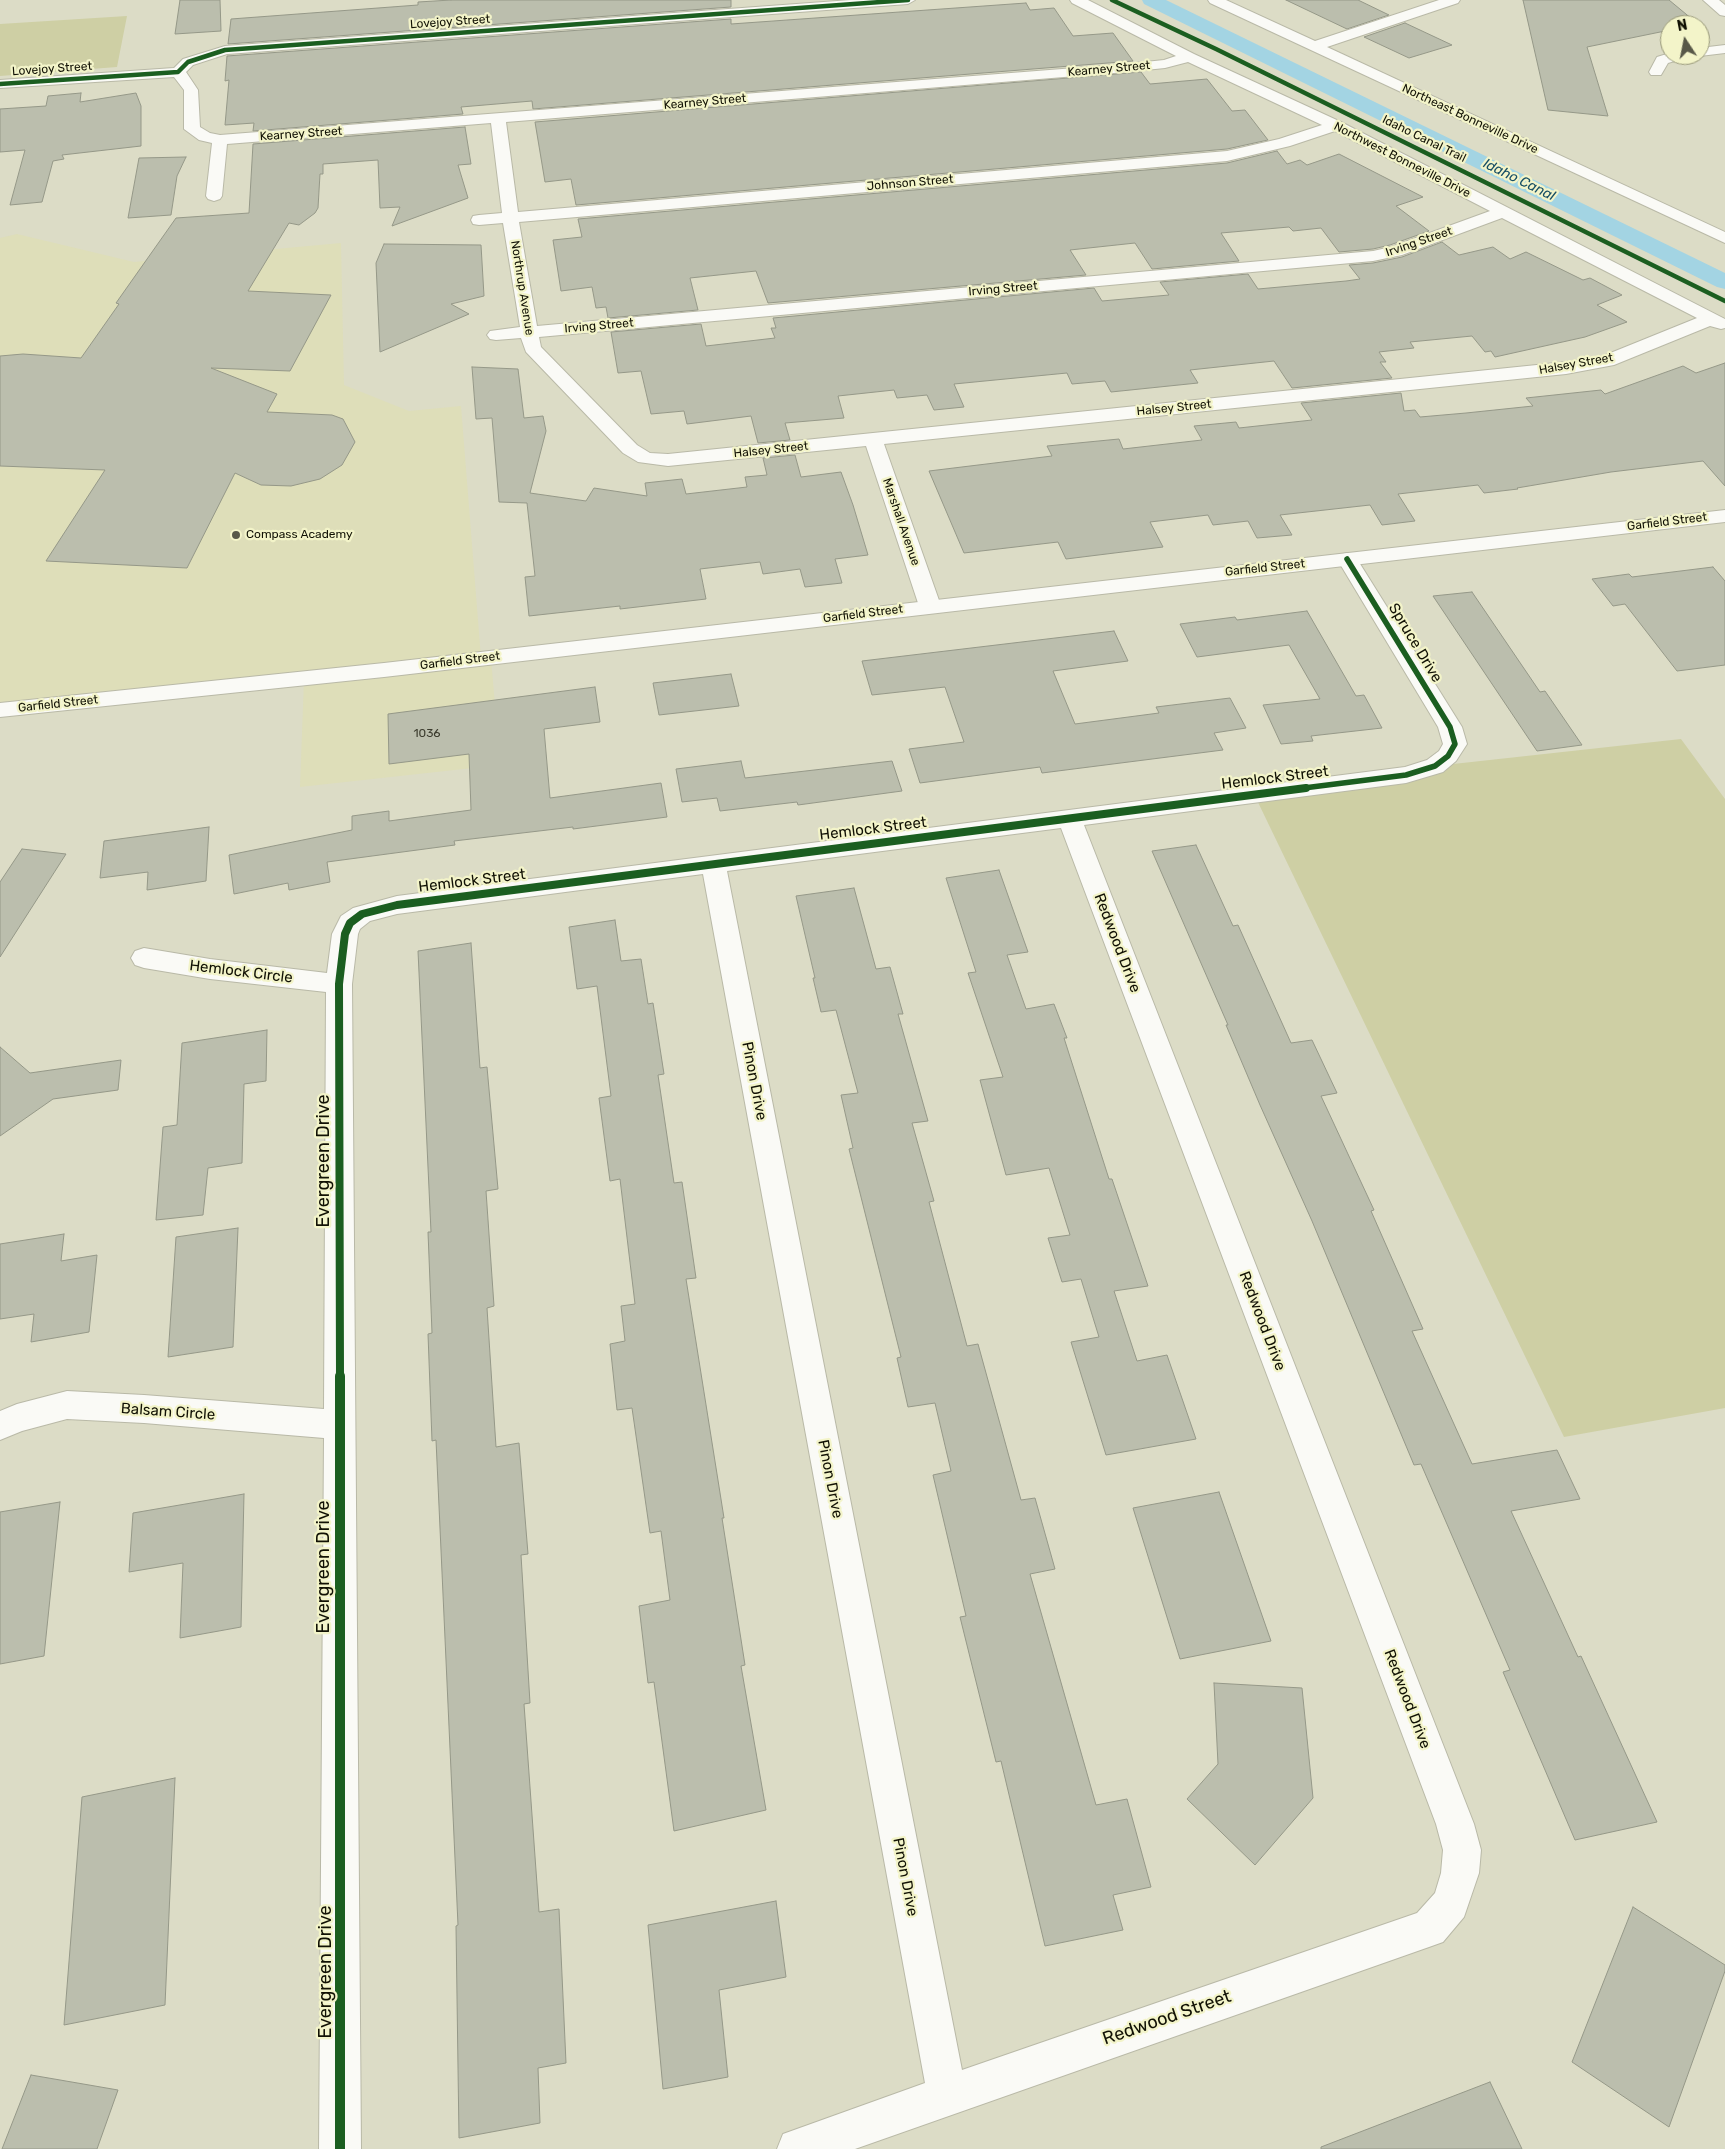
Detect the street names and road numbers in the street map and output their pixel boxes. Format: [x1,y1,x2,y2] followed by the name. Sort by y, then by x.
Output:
[409,12,491,32] street label: Lovejoy Street
[1067,58,1151,80] street label: Kearney Street
[11,59,93,79] street label: Lovejoy Street
[1400,81,1540,157] street label: Northeast Bonneville Drive
[663,91,747,113] street label: Kearney Street
[1380,112,1468,166] street label: Idaho Canal Trail
[1331,119,1473,201] street label: Northwest Bonneville Drive
[259,124,343,144] street label: Kearney Street
[866,172,954,194] street label: Johnson Street
[1384,224,1454,260] street label: Irving Street
[507,240,537,336] street label: Northrup Avenue
[968,279,1038,299] street label: Irving Street
[564,316,634,336] street label: Irving Street
[1538,350,1614,378] street label: Halsey Street
[1136,397,1212,419] street label: Halsey Street
[733,439,809,461] street label: Halsey Street
[879,476,923,568] street label: Marshall Avenue
[1626,510,1708,534] street label: Garfield Street
[1224,557,1306,579] street label: Garfield Street
[1384,600,1446,686] street label: Spruce Drive
[822,602,904,626] street label: Garfield Street
[419,649,501,673] street label: Garfield Street
[17,693,99,715] street label: Garfield Street
[1220,763,1330,793] street label: Hemlock Street
[818,814,928,844] street label: Hemlock Street
[417,866,527,896] street label: Hemlock Street
[1090,891,1144,995] street label: Redwood Drive
[188,957,294,987] street label: Hemlock Circle
[738,1040,770,1122] street label: Pinon Drive
[313,1094,335,1228] street label: Evergreen Drive
[1235,1269,1289,1373] street label: Redwood Drive
[120,1400,216,1424] street label: Balsam Circle
[814,1438,846,1520] street label: Pinon Drive
[313,1500,335,1634] street label: Evergreen Drive
[1380,1647,1434,1751] street label: Redwood Drive
[889,1836,921,1918] street label: Pinon Drive
[315,1905,337,2039] street label: Evergreen Drive
[1100,1986,1234,2050] street label: Redwood Street

